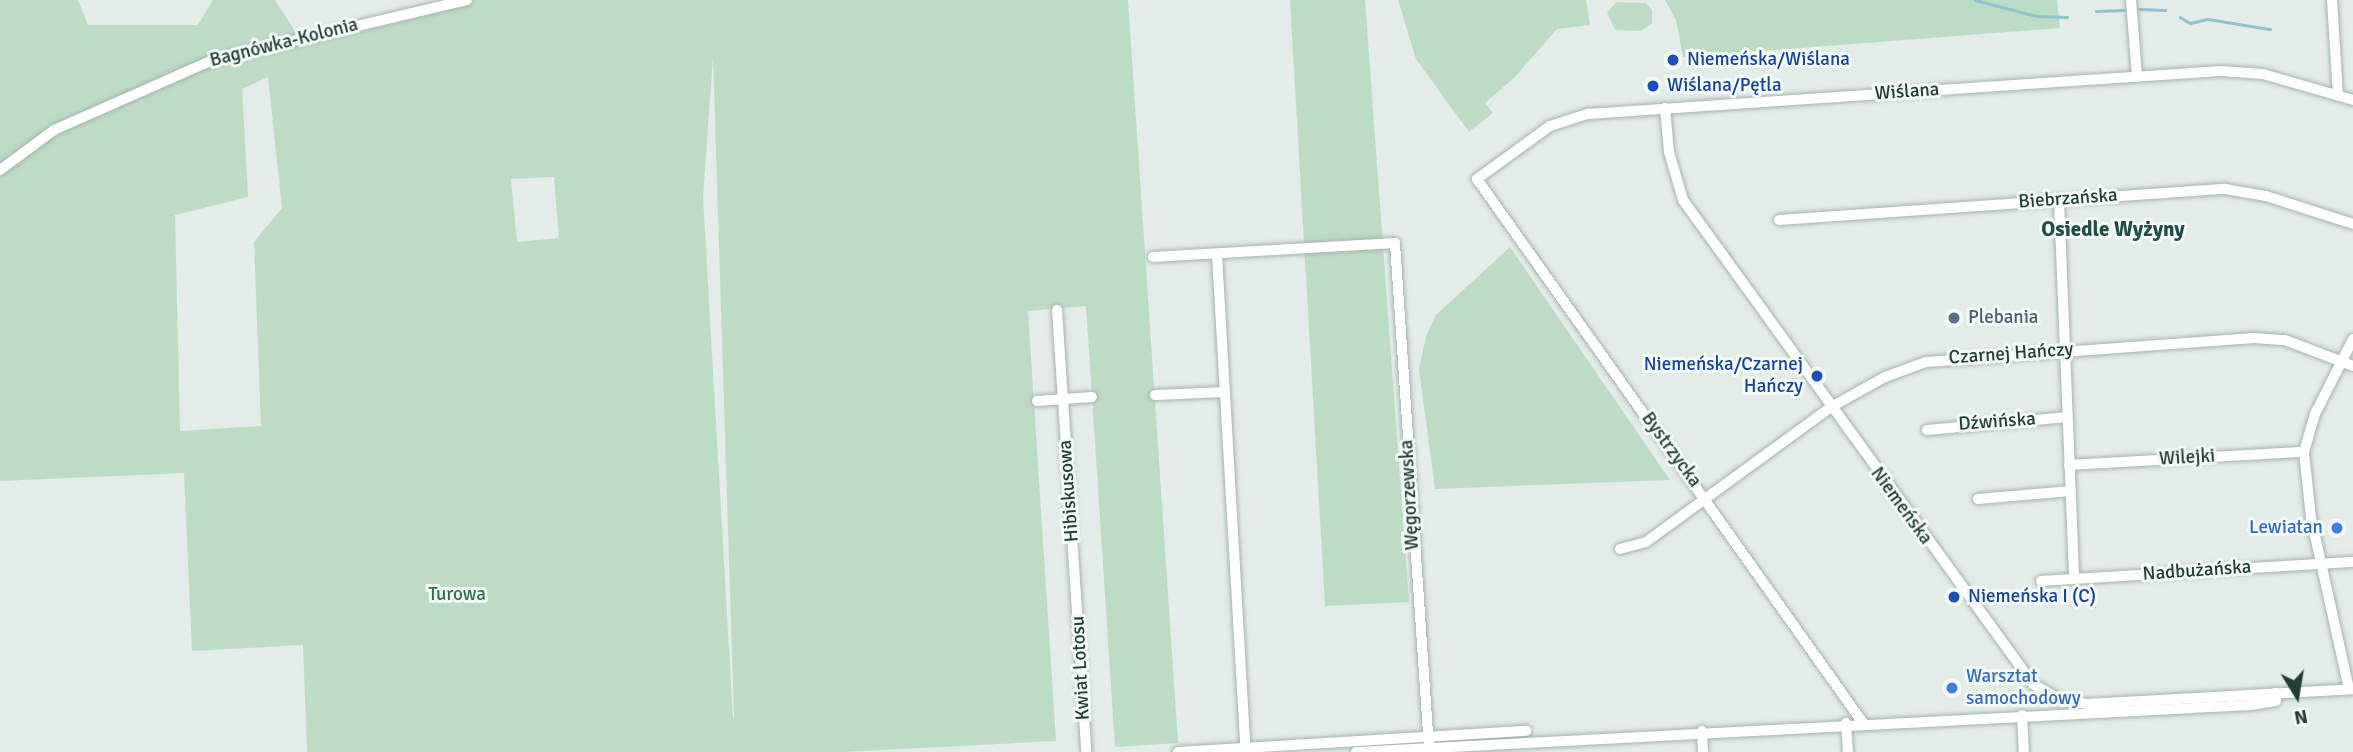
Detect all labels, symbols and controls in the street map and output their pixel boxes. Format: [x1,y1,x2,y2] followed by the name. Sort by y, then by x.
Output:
[208,14,360,72] street label: Bagnówka-Kolonia
[1687,49,1850,71] place label: Niemeńska/Wiślana
[1665,52,1681,68] marker: Niemeńska/Wiślana
[1667,75,1782,97] place label: Wiślana/Pętla
[1645,78,1661,94] marker: Wiślana/Pętla
[1874,78,1940,106] street label: Wiślana
[2018,184,2118,214] street label: Biebrzańska
[2041,216,2185,242] district label: Osiedle Wyżyny
[1968,307,2038,329] place label: Plebania
[1946,310,1962,326] marker: Plebania
[1948,338,2074,370] street label: Czarnej Hańczy
[1644,354,1803,398] place label: Niemeńska/Czarnej Hańczy
[1809,368,1825,384] marker: Niemeńska/Czarnej Hańczy
[1636,408,1706,492] street label: Bystrzycka
[1958,408,2036,436] street label: Dźwińska
[1054,439,1084,543] street label: Hibiskusowa
[1396,439,1424,551] street label: Węgorzewska
[2158,445,2216,471] street label: Wilejki
[1865,463,1937,549] street label: Niemeńska
[2249,517,2323,539] place label: Lewiatan
[2329,520,2345,536] marker: Lewiatan
[2142,556,2252,586] street label: Nadbużańska
[428,584,486,606] park label: Turowa
[1968,586,2096,608] place label: Niemeńska I (C)
[1946,589,1962,605] marker: Niemeńska I (C)
[1067,615,1095,721] street label: Kwiat Lotosu
[2262,661,2332,731] north arrow
[1966,666,2081,710] place label: Warsztat samochodowy
[1944,680,1960,696] marker: Warsztat samochodowy
[2292,704,2310,730] text: N

